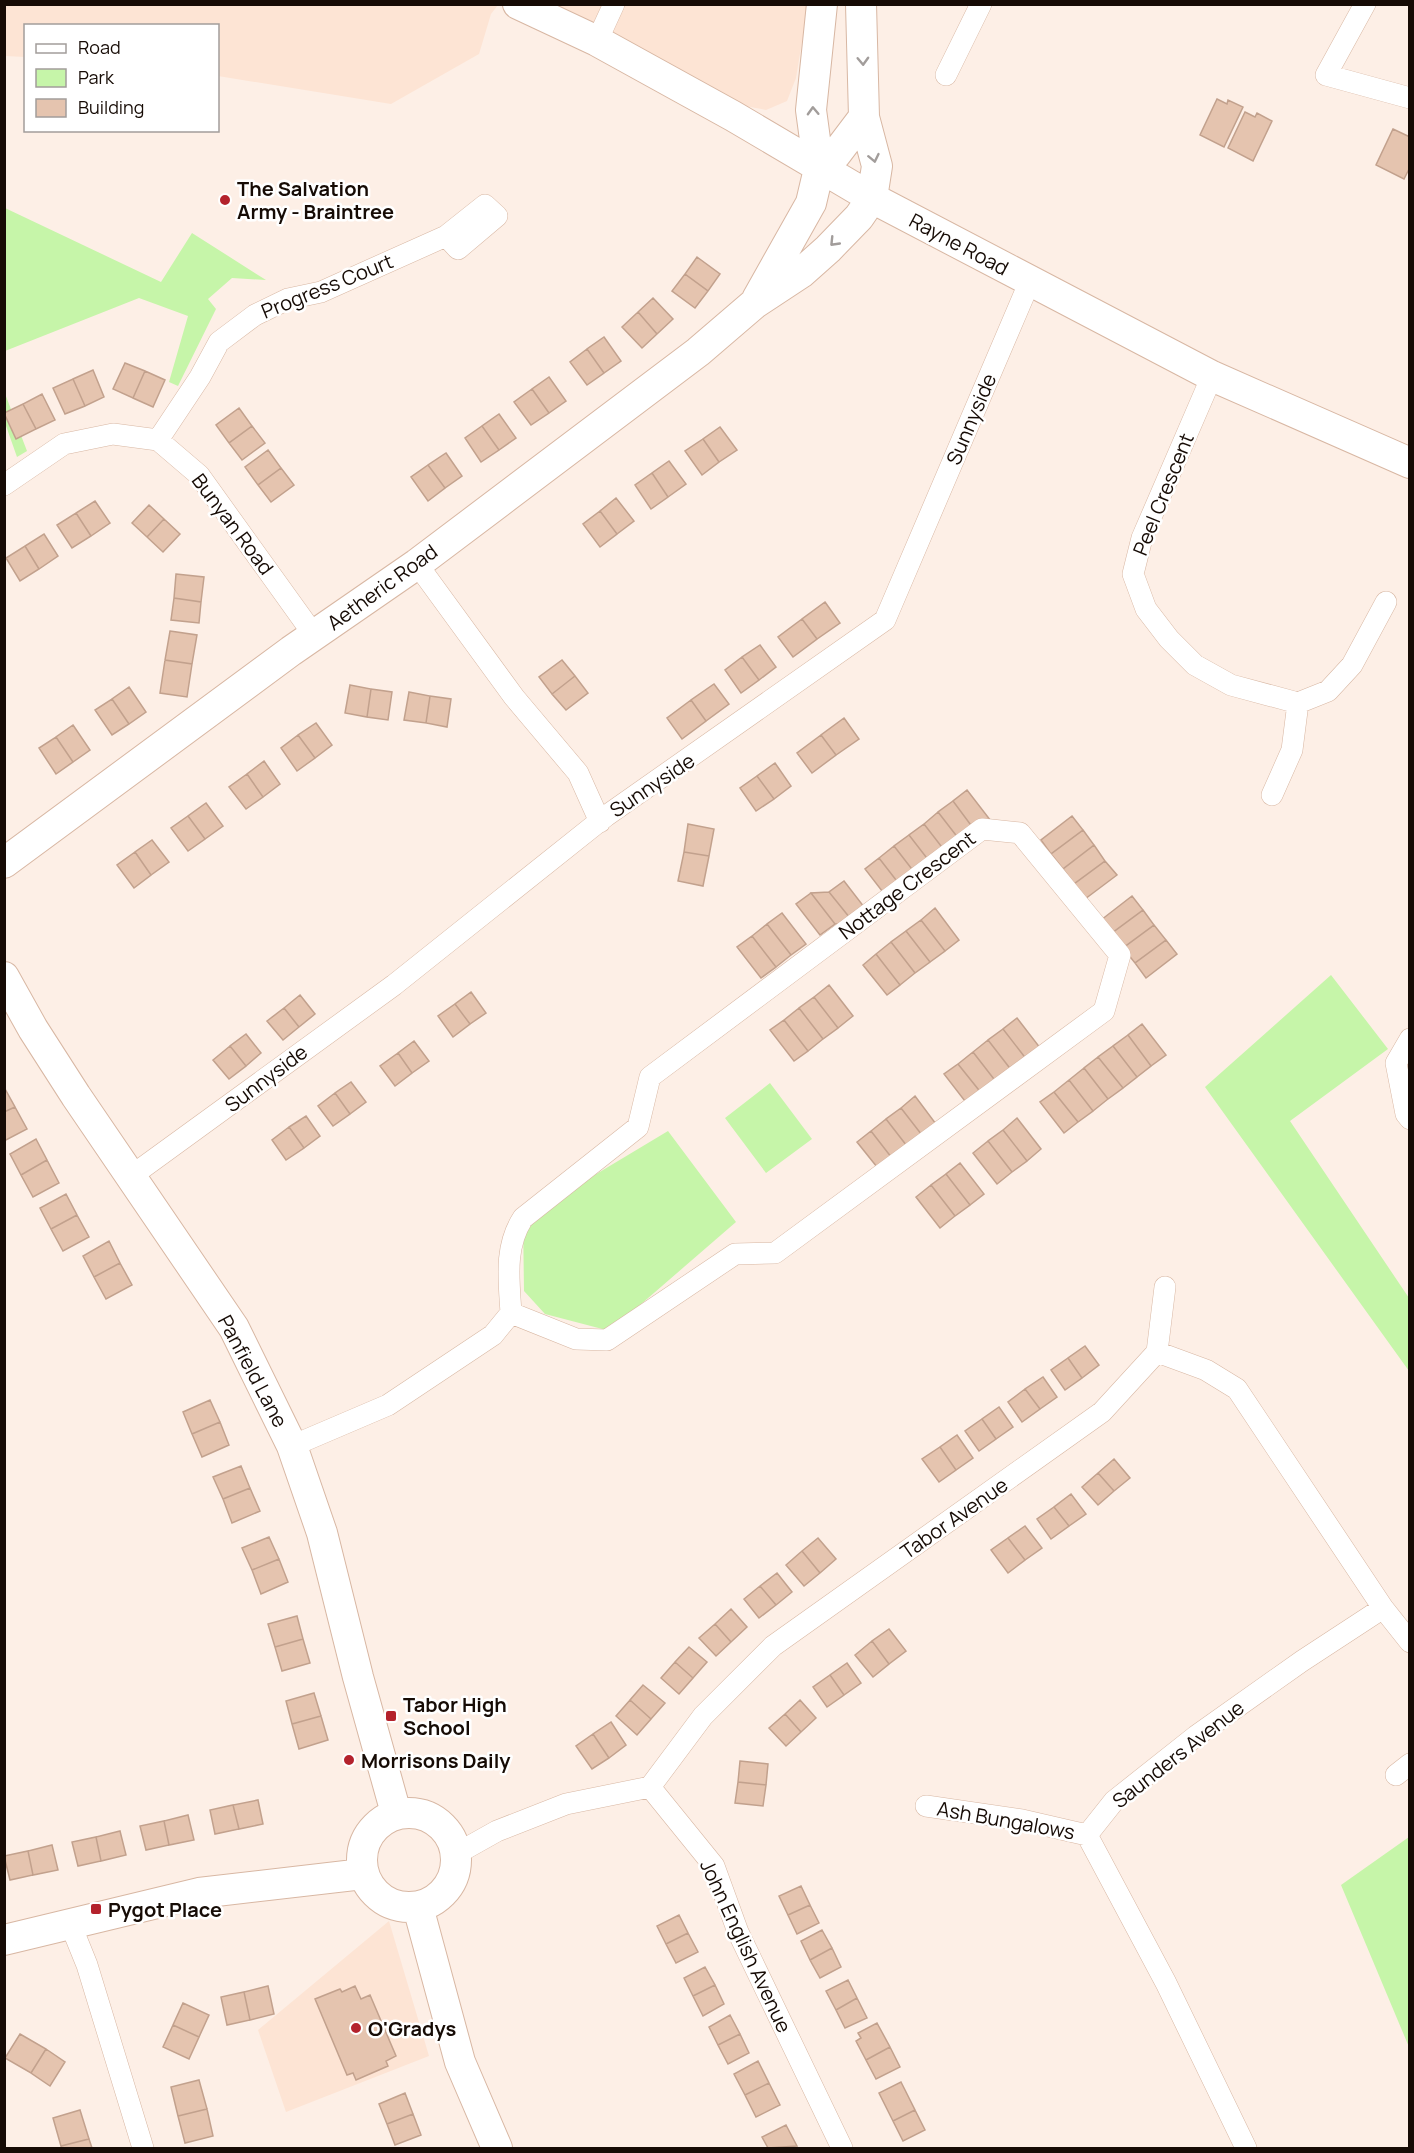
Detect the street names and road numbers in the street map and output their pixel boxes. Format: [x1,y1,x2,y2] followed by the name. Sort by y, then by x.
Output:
[905,207,1013,281] street label: Rayne Road
[257,247,397,325] street label: Progress Court
[940,369,1002,469] street label: Sunnyside
[1126,429,1200,559] street label: Peel Crescent
[186,468,280,580] street label: Bunyan Road
[321,538,443,636] street label: Aetheric Road
[604,747,700,823] street label: Sunnyside
[833,825,981,945] street label: Nottage Crescent
[219,1038,313,1118] street label: Sunnyside
[212,1310,294,1432] street label: Panfield Lane
[895,1471,1013,1565] street label: Tabor Avenue
[1106,1694,1250,1814] street label: Saunders Avenue
[935,1795,1077,1845] street label: Ash Bungalows
[694,1855,798,2037] street label: John English Avenue

